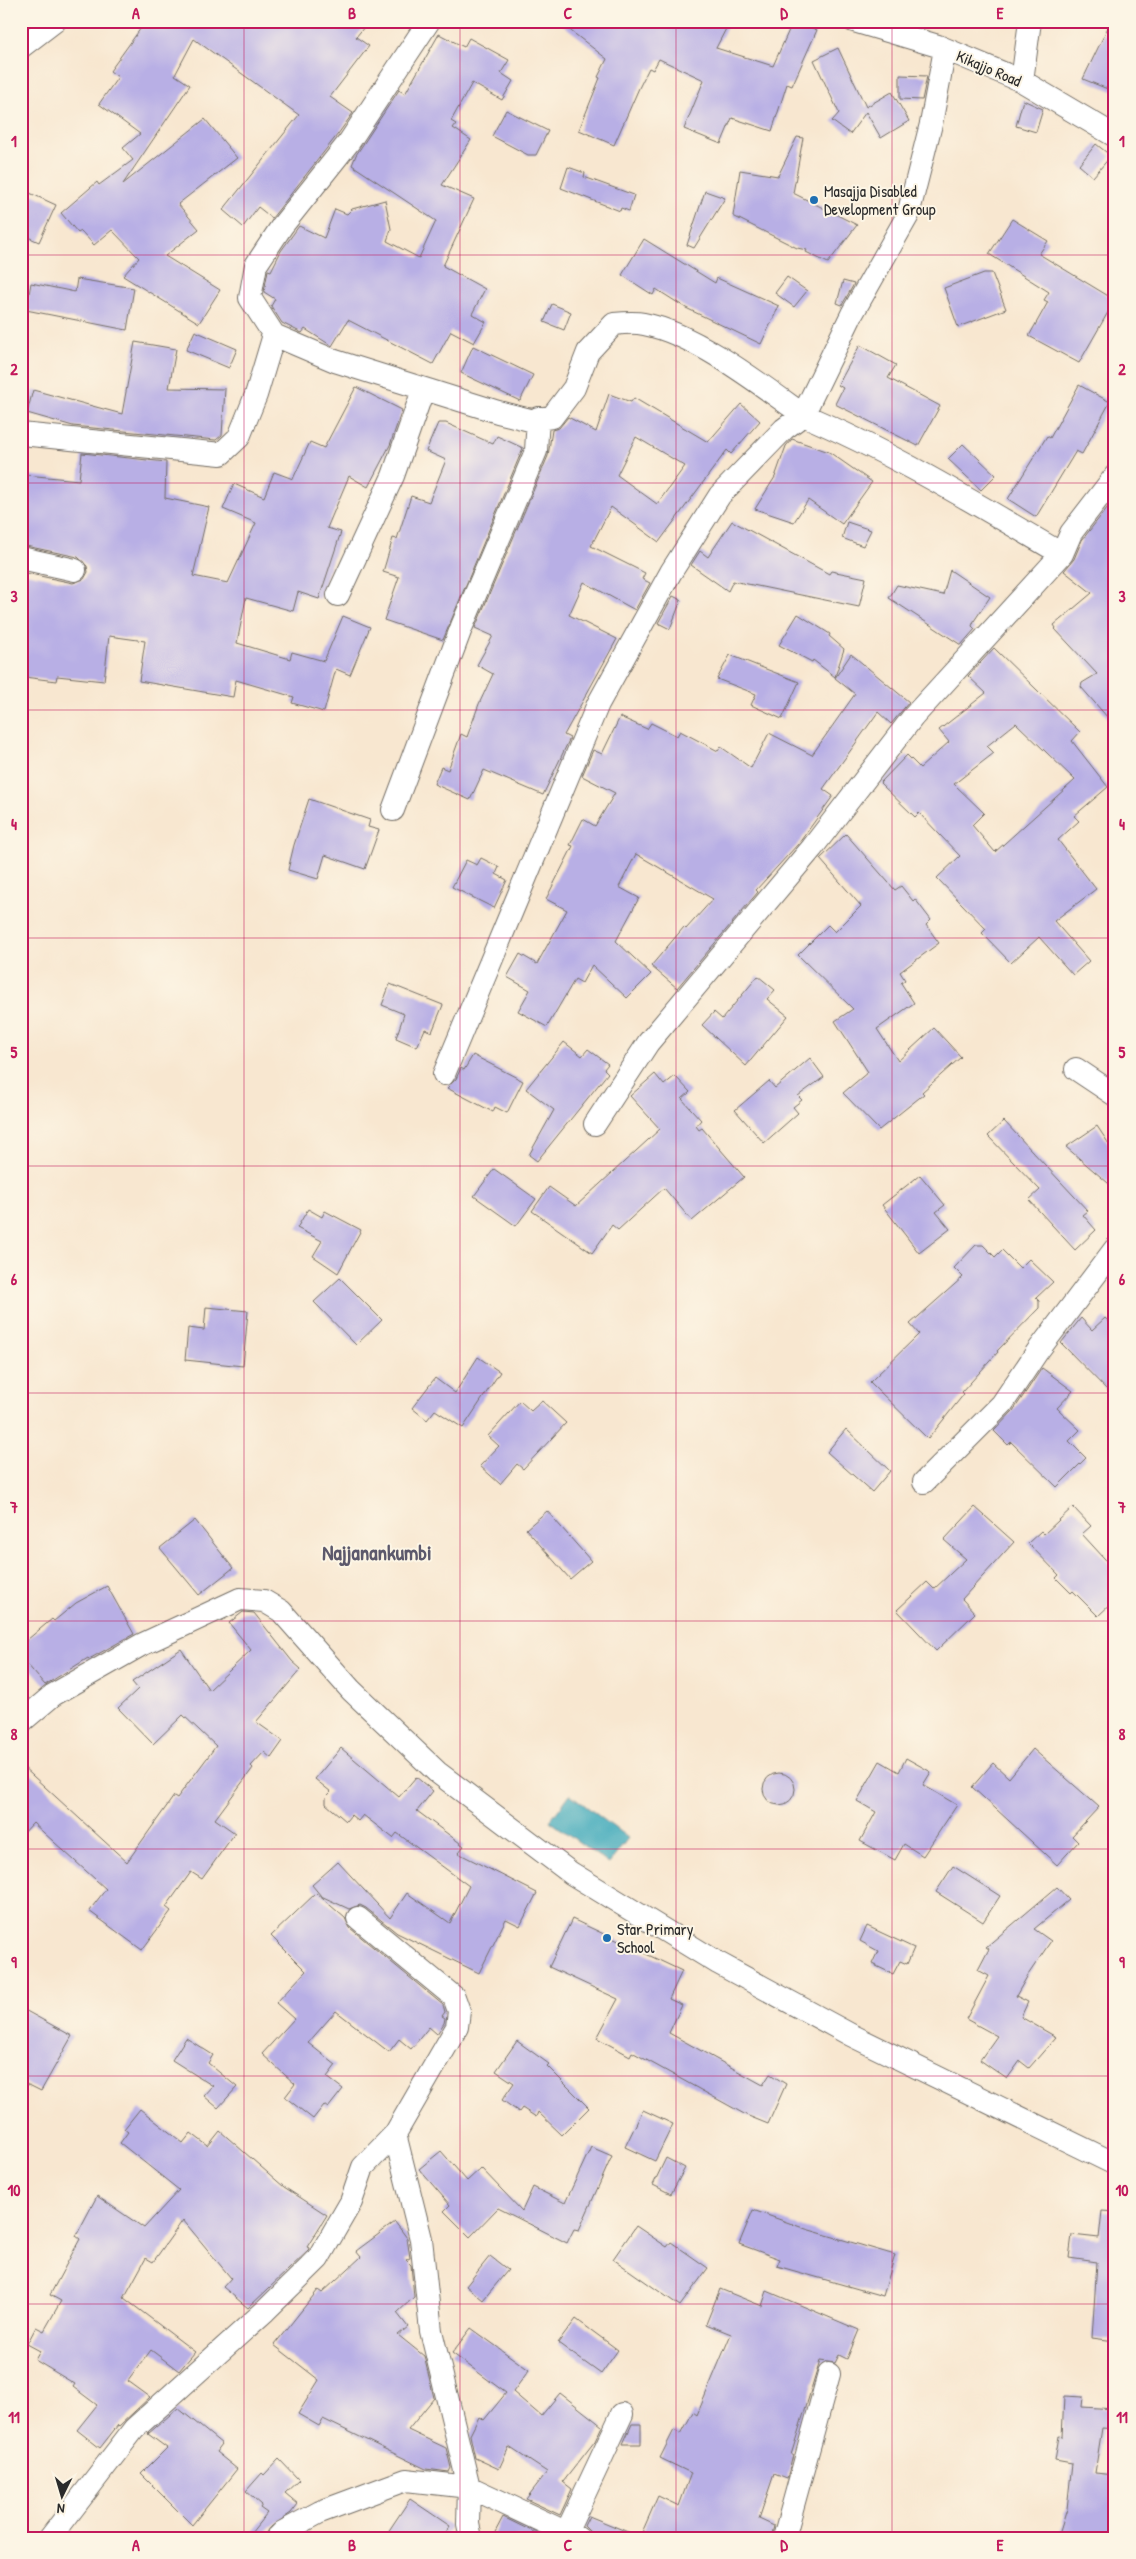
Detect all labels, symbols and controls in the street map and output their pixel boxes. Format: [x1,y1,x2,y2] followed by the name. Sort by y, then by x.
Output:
[132,2,140,24] text: A
[348,2,356,24] text: B
[564,2,573,24] text: C
[780,2,788,24] text: D
[996,2,1004,24] text: E
[953,44,1025,92] street label: Kikajjo Road
[11,130,17,152] text: 1
[1119,130,1125,152] text: 1
[824,180,936,220] place label: Masajja Disabled Development Group
[808,194,820,206] marker: Masajja Disabled Development Group
[10,358,18,380] text: 2
[1118,358,1126,380] text: 2
[10,585,18,607] text: 3
[1118,585,1126,607] text: 3
[11,813,17,835] text: 4
[1119,813,1125,835] text: 4
[11,1041,18,1063] text: 5
[1119,1041,1126,1063] text: 5
[11,1268,18,1290] text: 6
[1119,1268,1126,1290] text: 6
[9,1496,18,1518] text: 7
[1117,1496,1126,1518] text: 7
[322,1538,432,1567] district label: Najjanankumbi
[11,1723,18,1745] text: 8
[1119,1723,1126,1745] text: 8
[617,1918,694,1958] place label: Star Primary School
[601,1932,613,1944] marker: Star Primary School
[11,1951,17,1973] text: 9
[1119,1951,1125,1973] text: 9
[8,2179,20,2201] text: 10
[1116,2179,1128,2201] text: 10
[8,2406,20,2428] text: 11
[1116,2406,1128,2428] text: 11
[38,2472,88,2522] north arrow
[56,2500,65,2519] text: N
[132,2534,140,2556] text: A
[348,2534,356,2556] text: B
[564,2534,573,2556] text: C
[780,2534,788,2556] text: D
[996,2534,1004,2556] text: E

